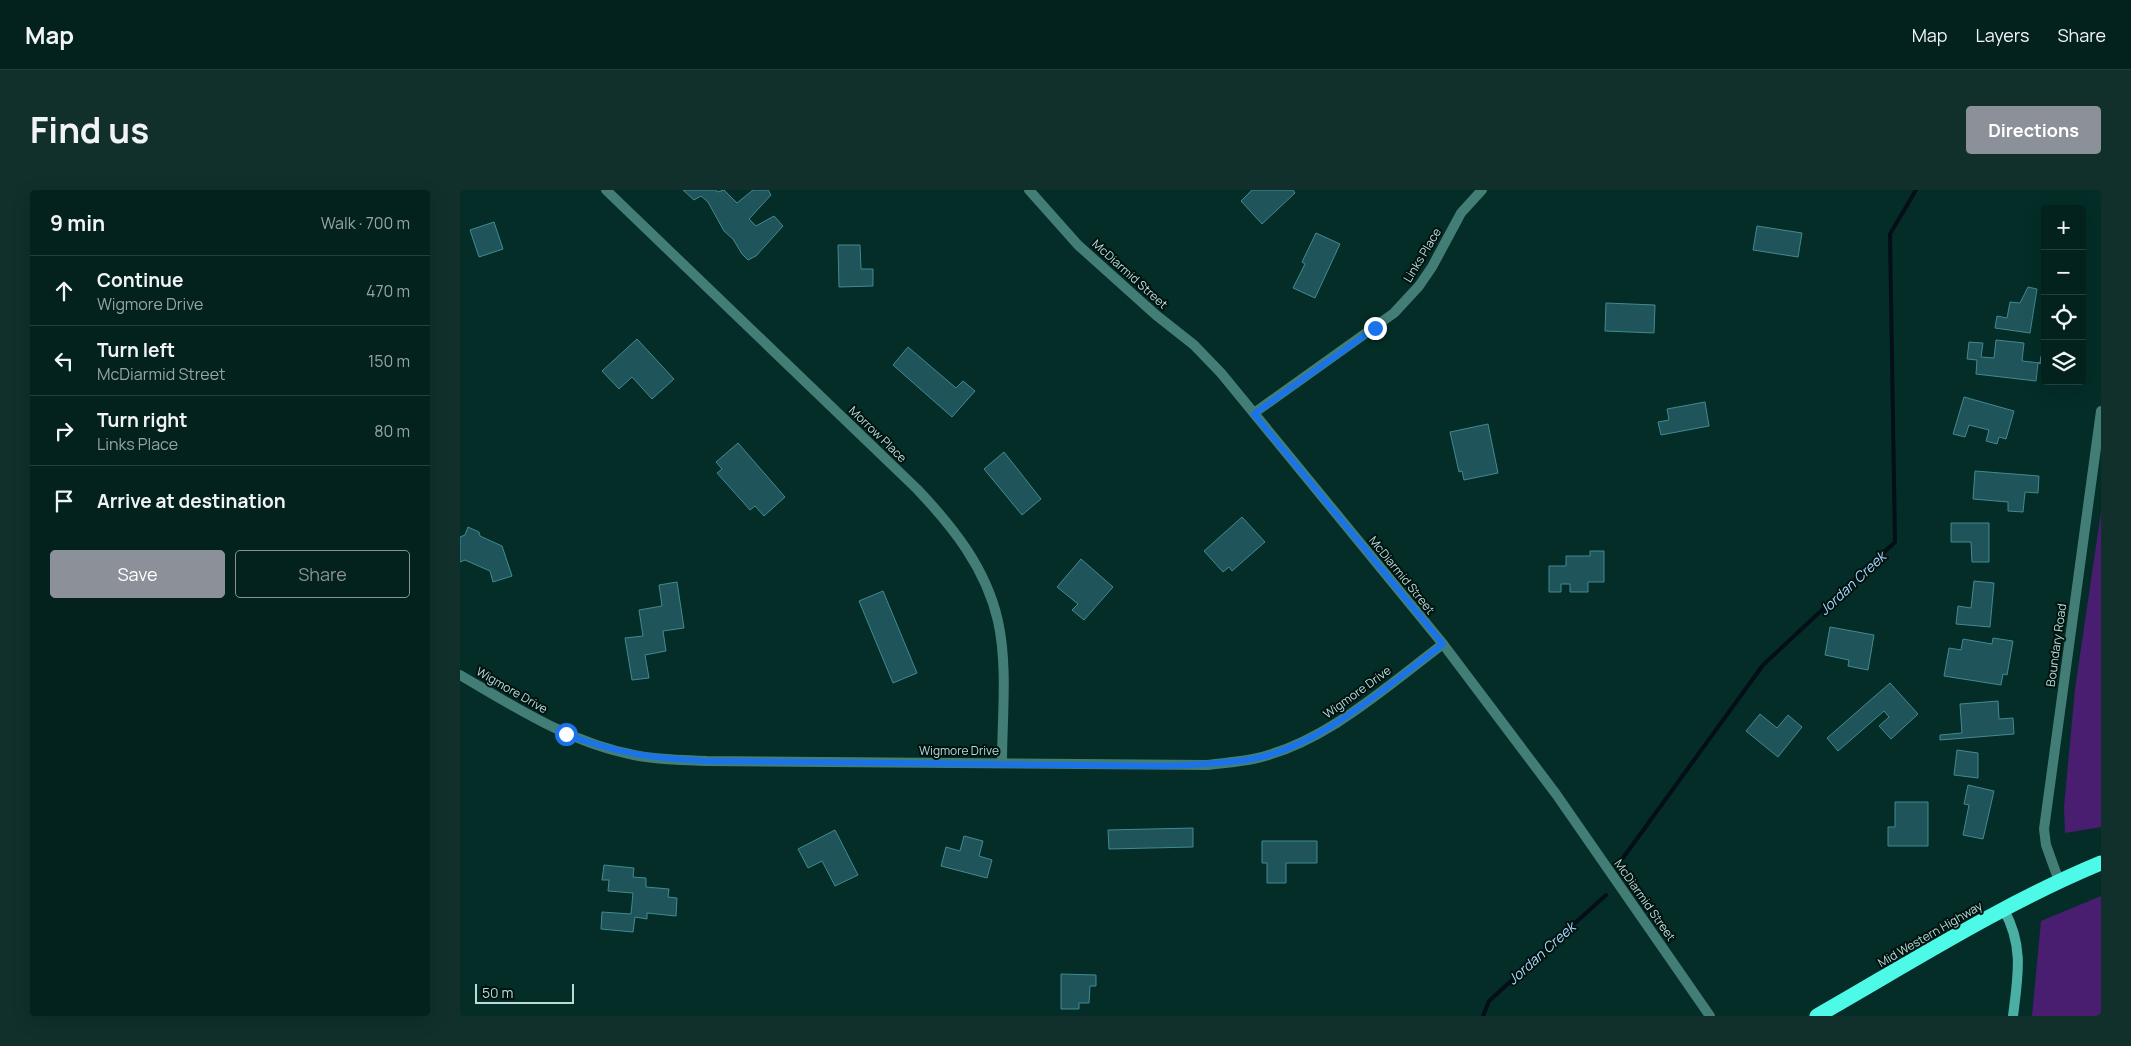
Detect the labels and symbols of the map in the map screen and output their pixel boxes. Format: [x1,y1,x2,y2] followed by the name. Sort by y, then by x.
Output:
[1399,225,1445,285] street label: Links Place
[1089,235,1172,313] street label: McDiarmid Street
[1364,317,1387,340] route end
[845,402,911,466] street label: Morrow Place
[1365,532,1439,618] street label: McDiarmid Street
[1814,546,1891,619] water label: Jordan Creek
[2042,602,2070,688] street label: Boundary Road
[1320,662,1394,722] street label: Wigmore Drive
[473,663,551,717] street label: Wigmore Drive
[555,723,578,746] route start
[919,742,999,759] street label: Wigmore Drive
[1610,856,1680,944] street label: McDiarmid Street
[1874,897,1986,971] street label: Mid Western Highway
[1503,916,1581,989] water label: Jordan Creek
[475,981,574,1004] scale bar

